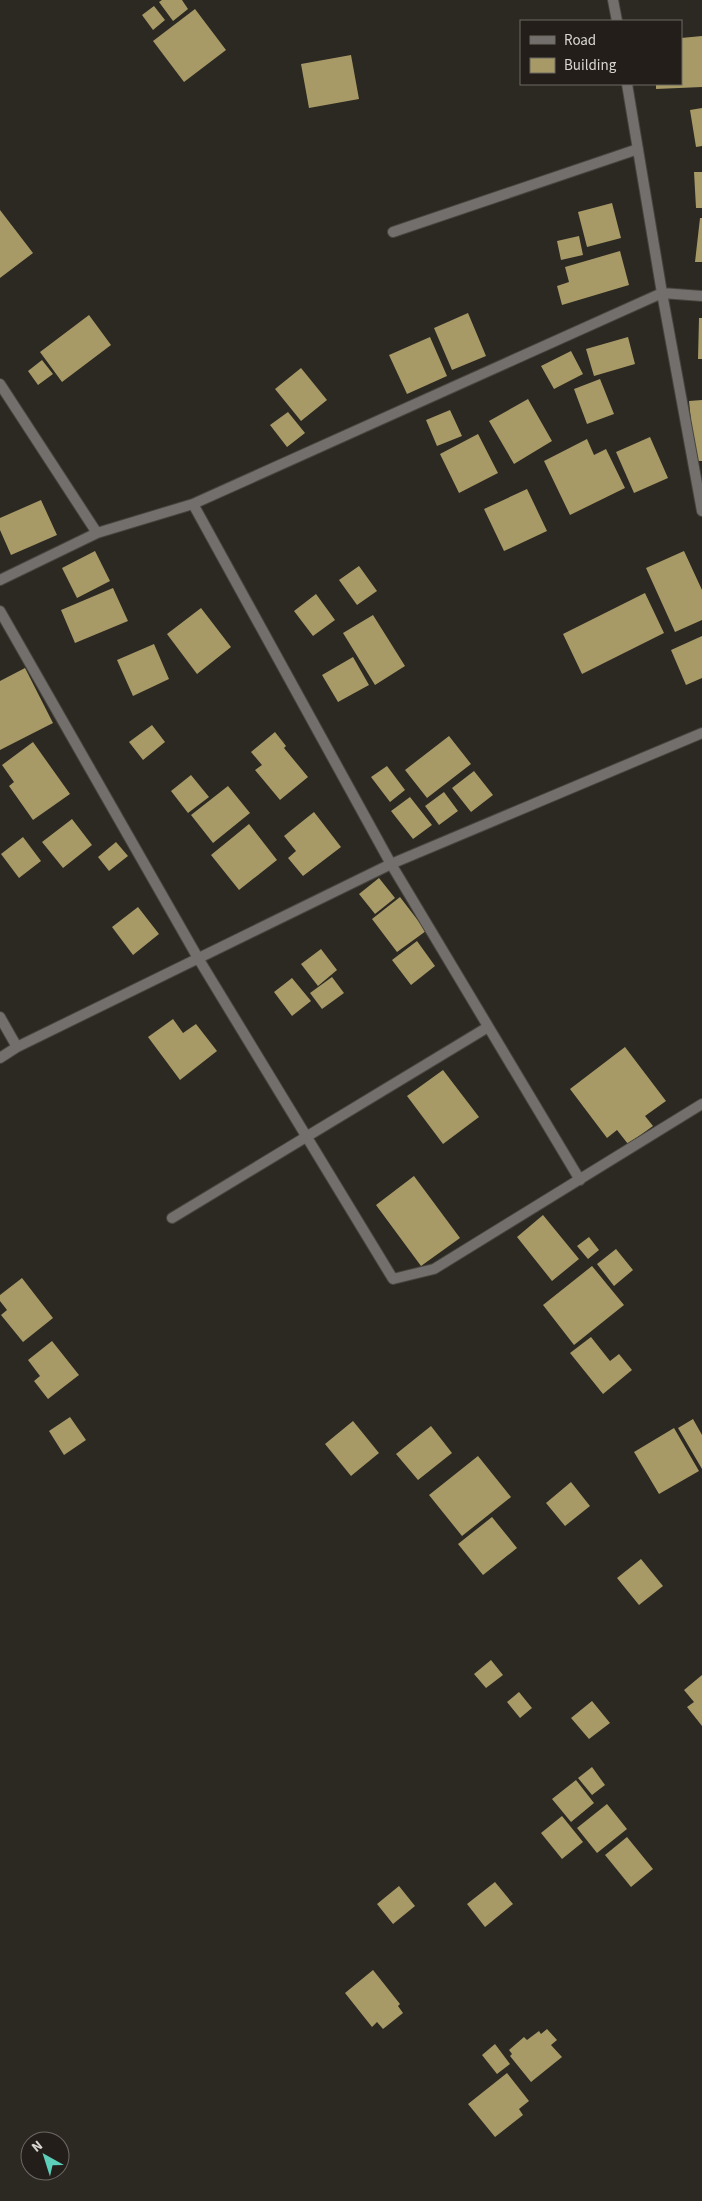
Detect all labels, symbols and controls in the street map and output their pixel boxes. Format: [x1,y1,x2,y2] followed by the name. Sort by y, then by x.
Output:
[520,20,682,85] legend
[564,30,596,51] text: Road
[564,55,617,76] text: Building
[20,2131,70,2181] north arrow
[28,2136,47,2157] text: N

